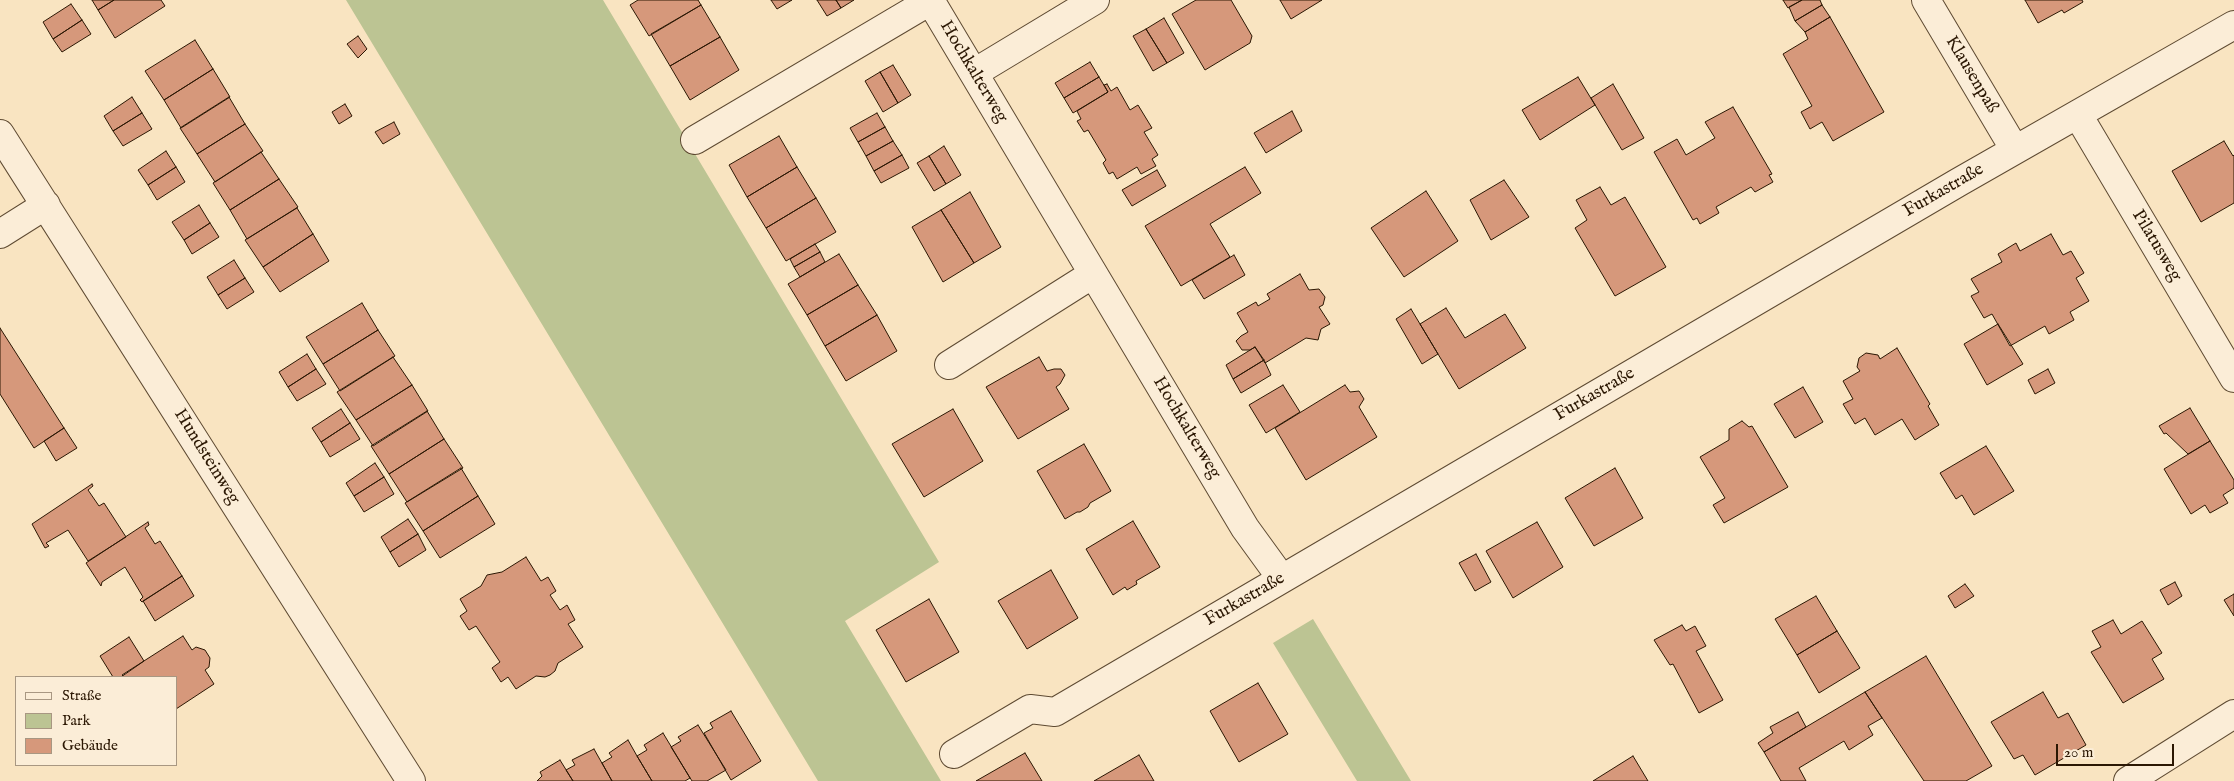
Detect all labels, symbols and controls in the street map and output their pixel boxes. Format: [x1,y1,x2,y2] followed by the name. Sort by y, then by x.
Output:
[934,17,1012,127] street label: Hochkalterweg
[1940,33,2002,117] street label: Klausenpaß
[1900,159,1988,223] street label: Furkastraße
[2126,206,2186,286] street label: Pilatusweg
[1551,363,1639,427] street label: Furkastraße
[1147,373,1225,483] street label: Hochkalterweg
[168,405,244,509] street label: Hundsteinweg
[1201,568,1289,632] street label: Furkastraße
[15,676,178,766] legend
[62,686,101,705] text: Straße
[62,711,91,730] text: Park
[2059,734,2176,766] scale bar
[62,736,118,755] text: Gebäude
[2064,743,2093,762] text: 20 m

